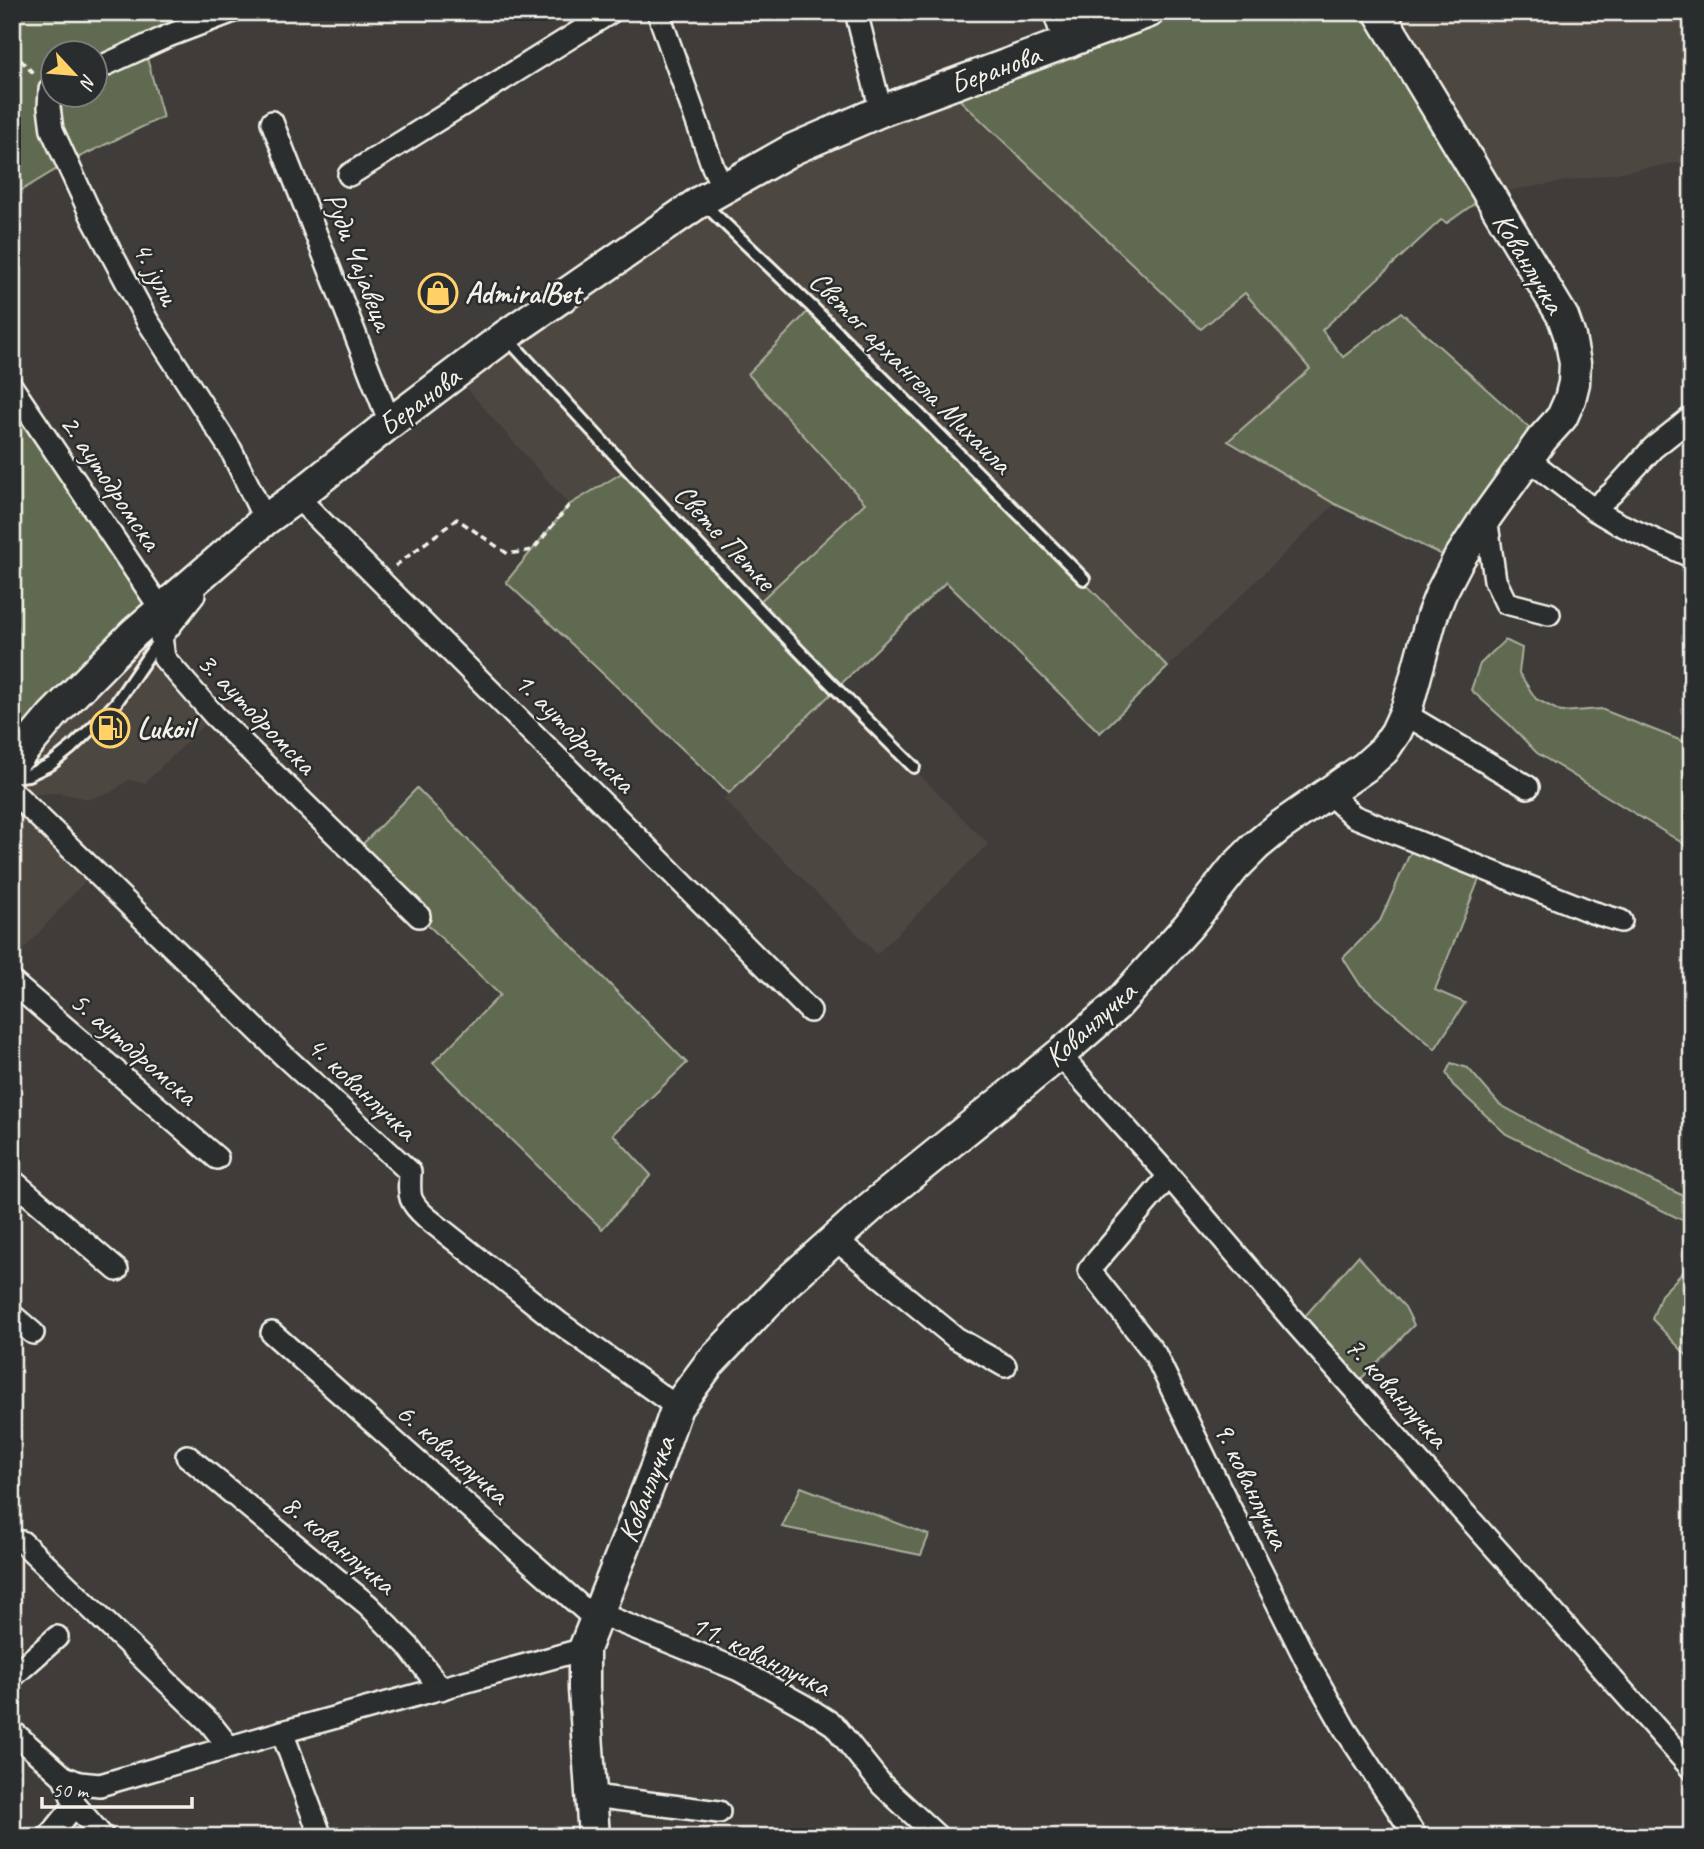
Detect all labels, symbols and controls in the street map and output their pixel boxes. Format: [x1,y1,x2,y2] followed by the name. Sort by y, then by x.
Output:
[945,35,1047,103] street label: Беранова
[38,38,108,108] north arrow
[74,70,102,94] text: N
[315,187,404,338] street label: Руди Чајавеца
[1484,206,1575,322] street label: Кованлучка
[123,235,189,313] street label: 4. јули
[801,262,1022,483] street label: Светог архангела Михаила
[417,272,459,314] shop icon: AdmiralBet
[465,274,584,312] place label: AdmiralBet
[370,357,469,444] street label: Беранова
[51,406,172,559] street label: 2. аутодромска
[666,475,786,600] street label: Свете Петке
[189,643,326,784] street label: 3. аутодромска
[506,663,645,802] street label: 1. аутодромска
[89,707,131,749] fuel station icon: Lukoil
[137,709,199,747] place label: Lukoil
[1036,971,1145,1075] street label: Кованлучка
[62,982,207,1115] street label: 5. аутодромска
[299,1027,427,1150] street label: 4. кованлучка
[1337,1328,1458,1457] street label: 7. кованлучка
[389,1394,519,1514] street label: 6. кованлучка
[1205,1415,1300,1557] street label: 9. кованлучка
[608,1429,684,1548] street label: Кованлучка
[274,1485,405,1604] street label: 8. кованлучка
[685,1605,839,1706] street label: 11. кованлучка
[42,1765,192,1809] scale bar
[52,1777,90,1803] text: 50 m

